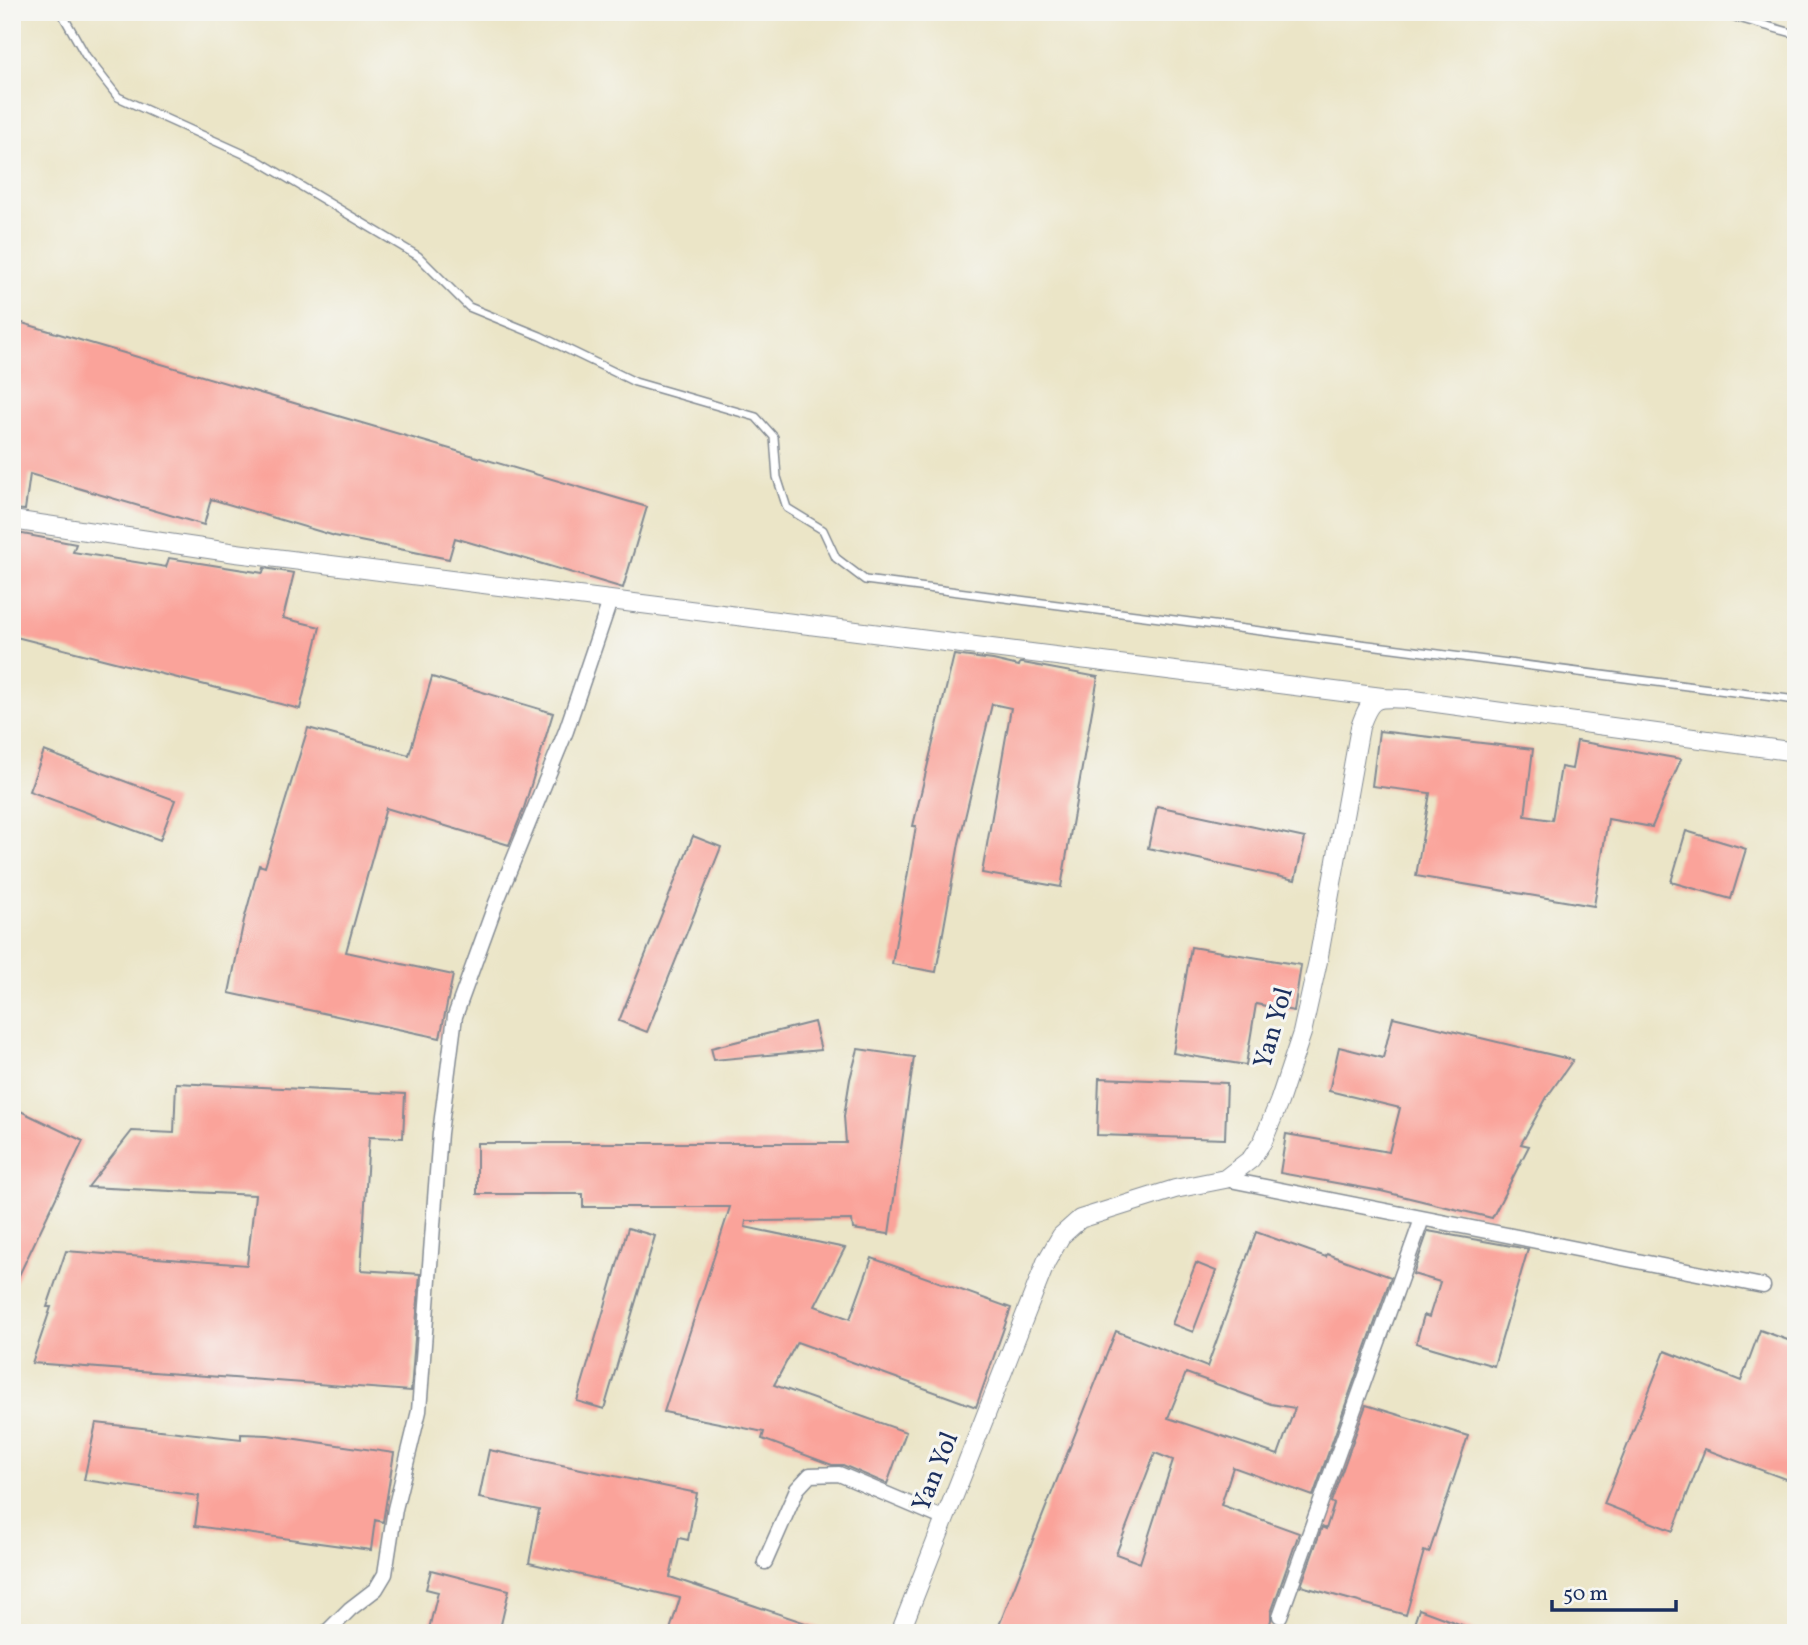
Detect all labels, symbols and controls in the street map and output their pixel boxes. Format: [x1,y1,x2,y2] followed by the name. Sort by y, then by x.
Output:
[1245,983,1303,1073] street label: Yan Yol
[904,1427,968,1517] street label: Yan Yol
[1552,1568,1677,1612] scale bar
[1563,1580,1608,1609] text: 50 m

